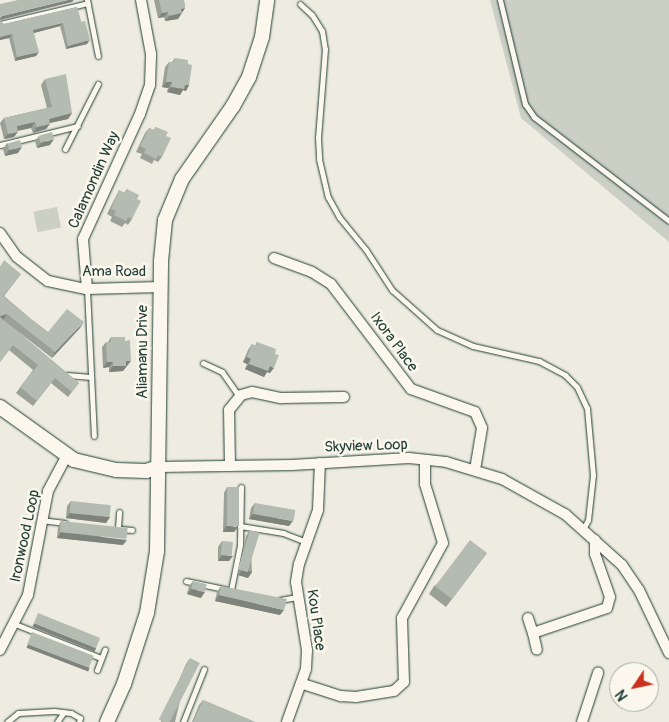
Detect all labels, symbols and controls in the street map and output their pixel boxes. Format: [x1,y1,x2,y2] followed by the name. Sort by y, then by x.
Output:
[65,129,123,231] street label: Calamondin Way
[82,263,146,281] street label: Ama Road
[134,305,152,399] street label: Aliamanu Drive
[366,309,422,375] street label: Ixora Place
[324,436,408,456] street label: Skyview Loop
[6,488,44,584] street label: Ironwood Loop
[303,588,329,652] street label: Kou Place
[609,662,659,712] north arrow
[612,686,632,704] text: N

